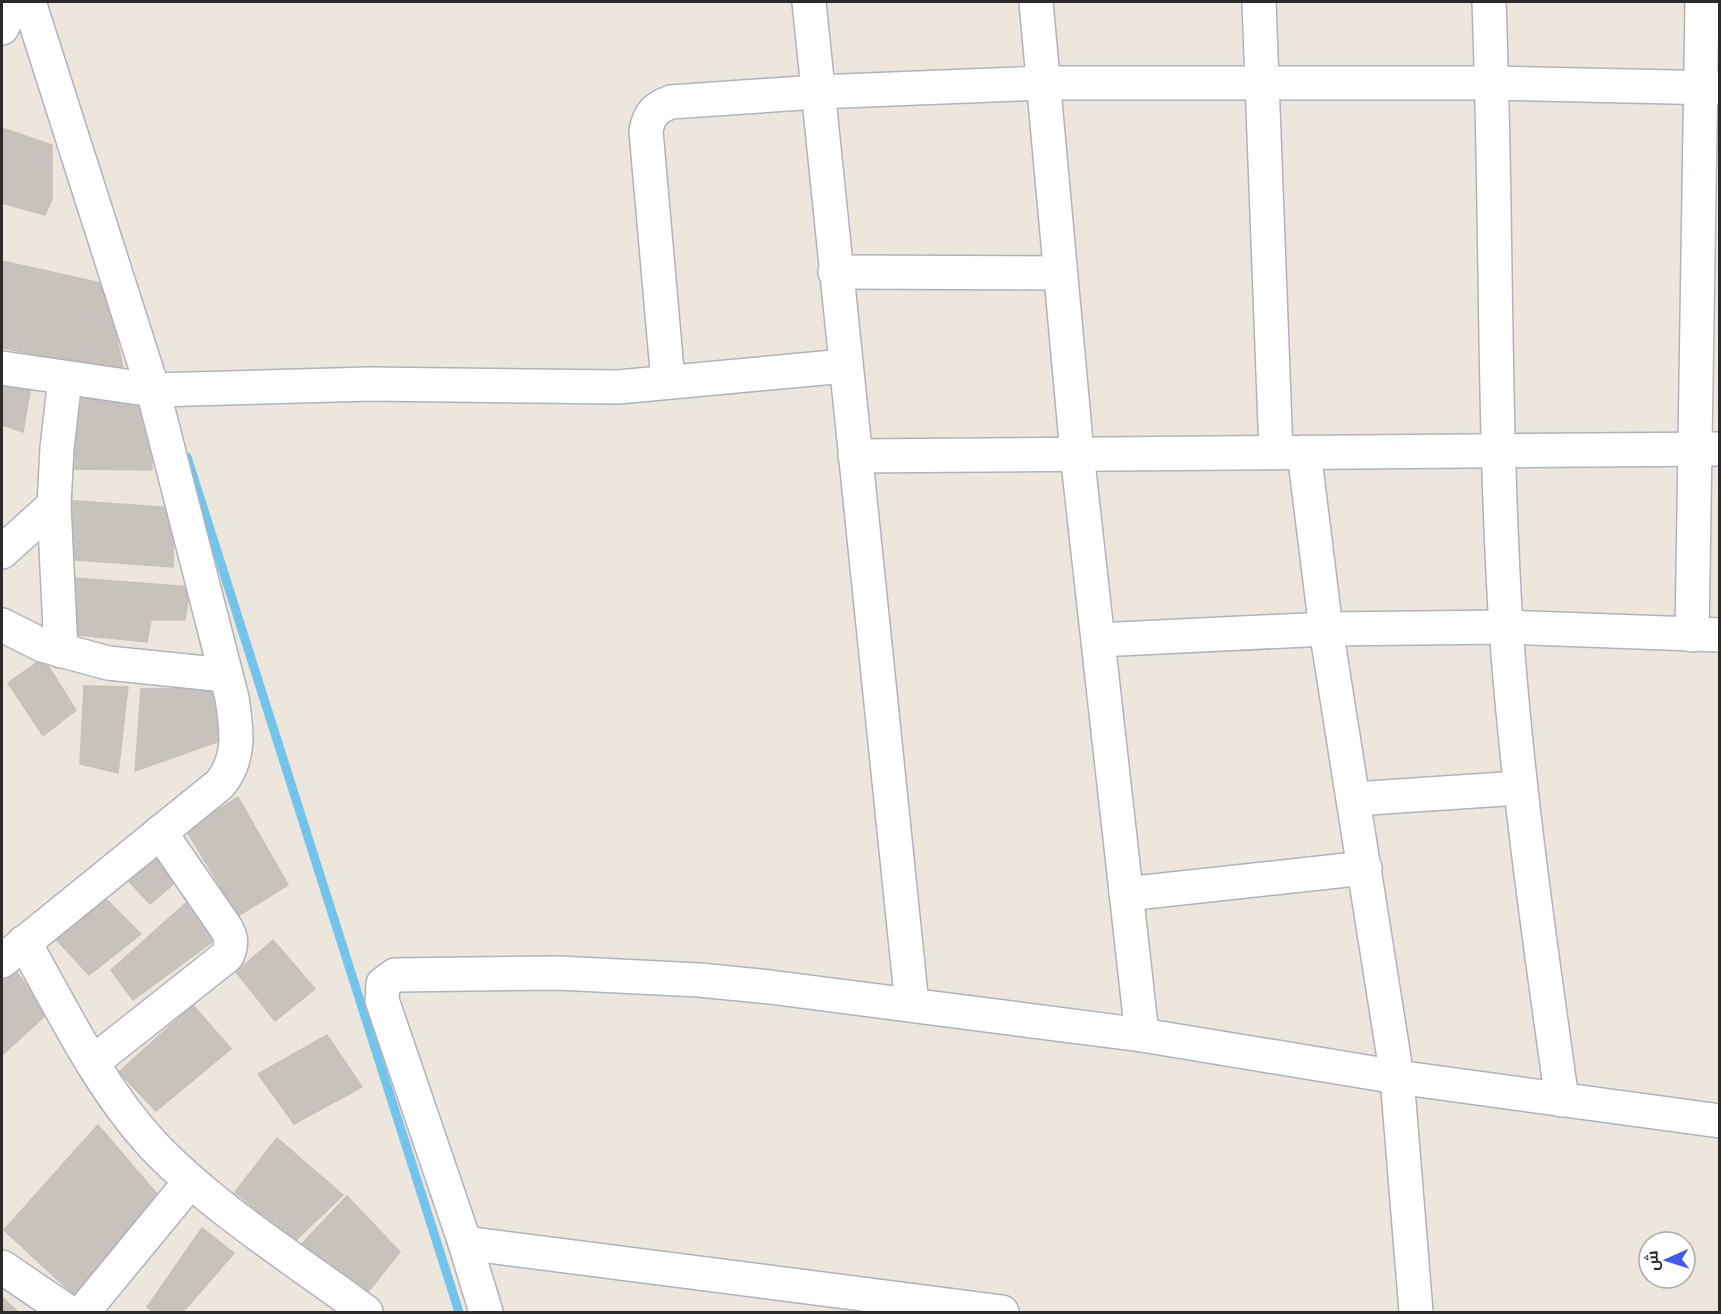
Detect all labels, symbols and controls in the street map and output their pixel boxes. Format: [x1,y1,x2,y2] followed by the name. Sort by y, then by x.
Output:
[1637,1230,1697,1290] north arrow
[1642,1250,1663,1272] text: ش

